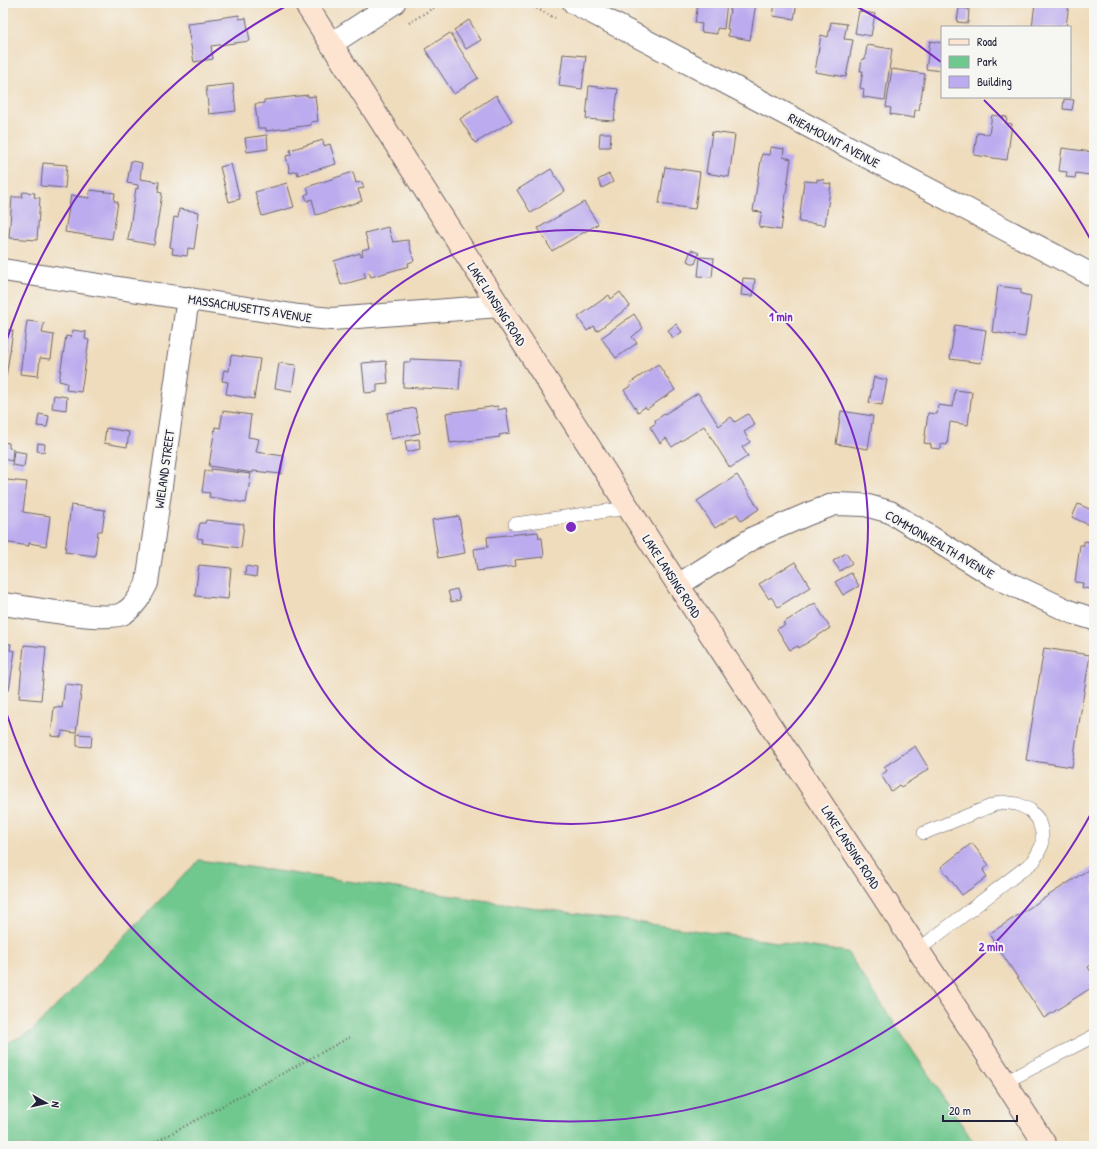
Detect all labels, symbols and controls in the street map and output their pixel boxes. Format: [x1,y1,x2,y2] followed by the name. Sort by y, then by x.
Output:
[941,26,1071,98] legend
[977,33,997,50] text: Road
[977,53,997,70] text: Park
[977,73,1012,90] text: Building
[785,108,883,172] street label: RHEAMOUNT AVENUE
[463,259,531,350] street label: LAKE LANSING ROAD
[187,289,313,327] street label: MASSACHUSETTS AVENUE
[769,308,793,325] text: 1 min
[150,427,179,510] street label: WIELAND STREET
[882,505,998,583] street label: COMMONWEALTH AVENUE
[564,520,578,534] centre of rings
[638,531,706,622] street label: LAKE LANSING ROAD
[817,802,885,893] street label: LAKE LANSING ROAD
[979,938,1004,955] text: 2 min
[26,1083,66,1123] north arrow
[943,1097,1017,1123] scale bar
[49,1101,63,1108] text: N
[949,1102,971,1119] text: 20 m

